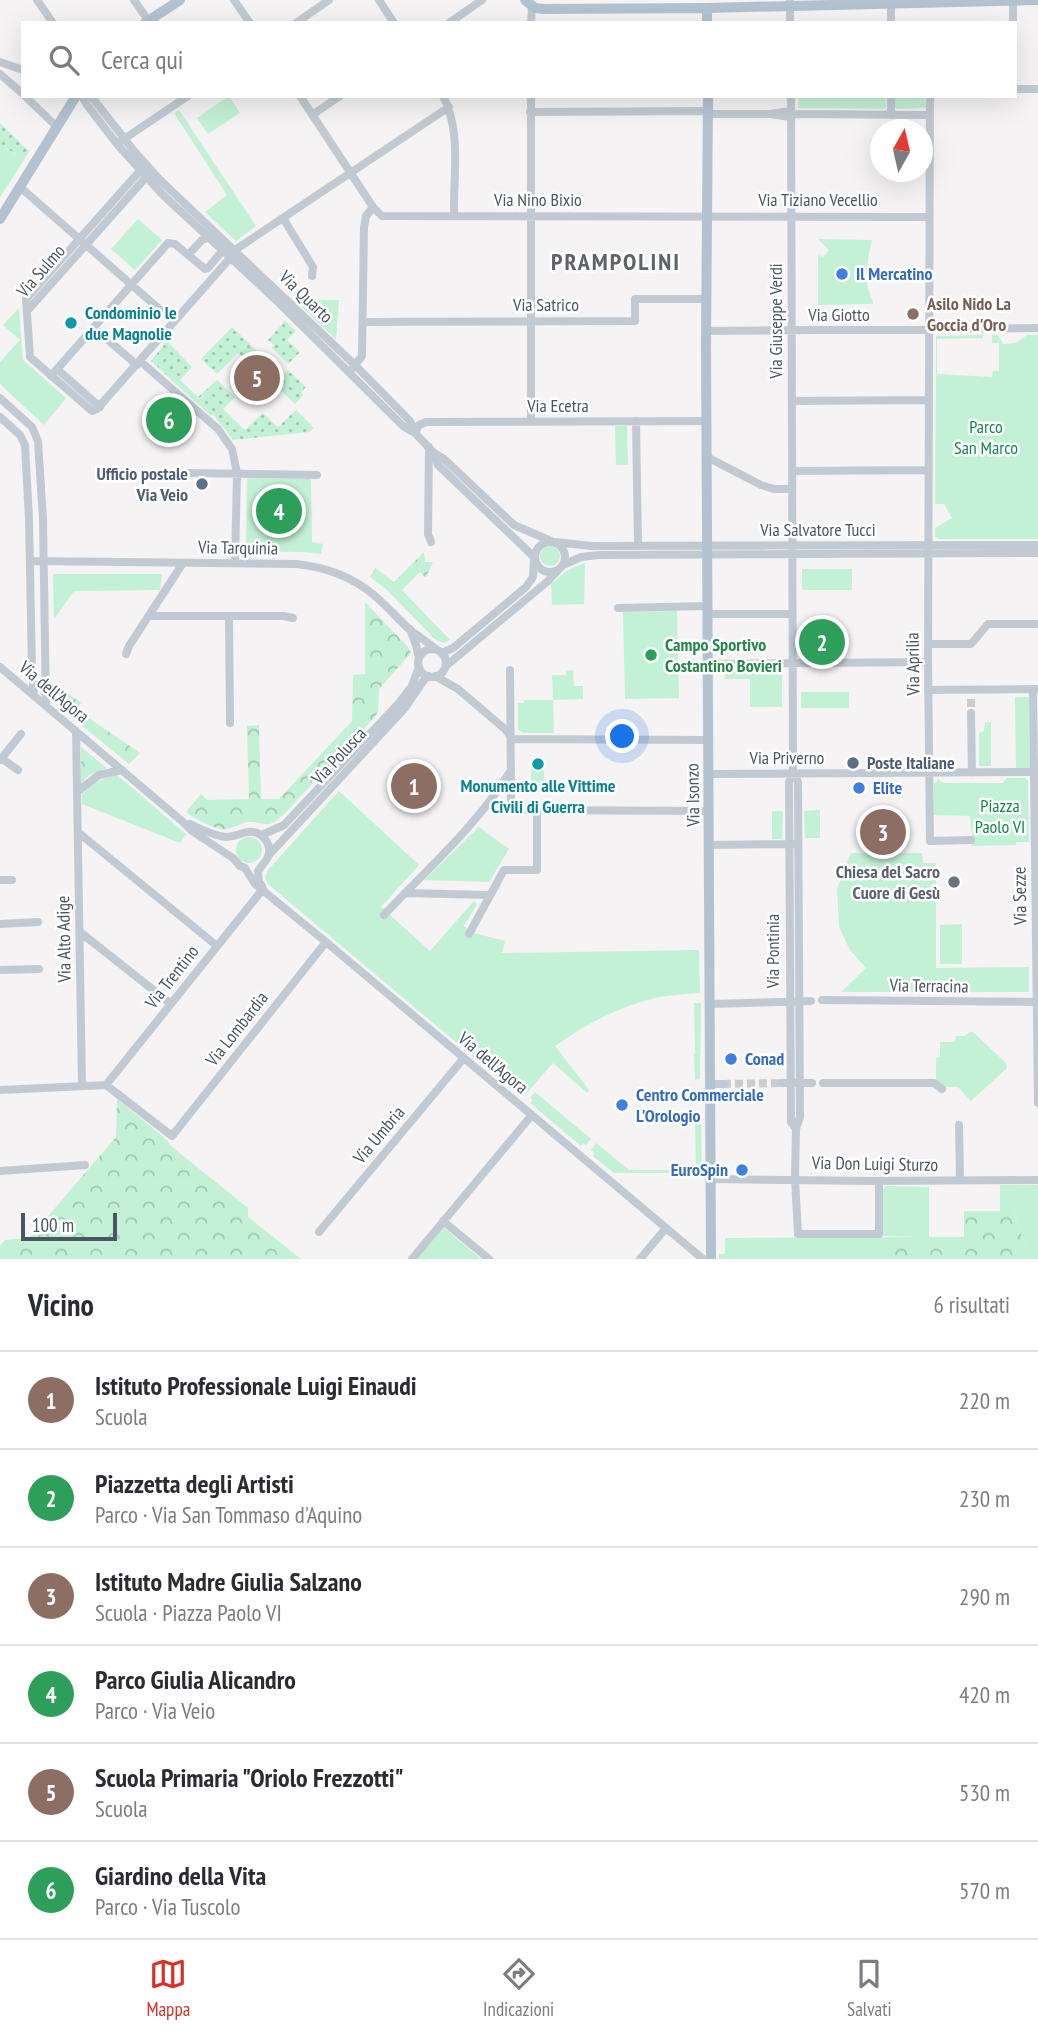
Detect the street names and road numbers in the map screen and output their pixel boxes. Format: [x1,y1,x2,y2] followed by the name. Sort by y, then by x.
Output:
[493,188,582,211] street label: Via Nino Bixio
[757,188,878,211] street label: Via Tiziano Vecellio
[11,239,70,303] street label: Via Sulmo
[764,263,787,380] street label: Via Giuseppe Verdi
[274,265,338,328] street label: Via Quarto
[512,293,579,316] street label: Via Satrico
[807,303,870,326] street label: Via Giotto
[526,394,589,417] street label: Via Ecetra
[759,518,876,541] street label: Via Salvatore Tucci
[197,535,278,560] street label: Via Tarquinia
[900,632,925,697] street label: Via Aprilia
[14,655,94,728] street label: Via dell'Agora
[306,722,371,790] street label: Via Polusca
[749,746,825,769] street label: Via Priverno
[680,763,705,828] street label: Via Isonzo
[1007,867,1032,926] street label: Via Sezze
[51,895,76,984] street label: Via Alto Adige
[761,914,784,989] street label: Via Pontinia
[139,940,204,1014] street label: Via Trentino
[888,973,969,998] street label: Via Terracina
[200,987,273,1071] street label: Via Lombardia
[453,1026,533,1099] street label: Via dell'Agora
[347,1101,409,1169] street label: Via Umbria
[811,1151,938,1176] street label: Via Don Luigi Sturzo

